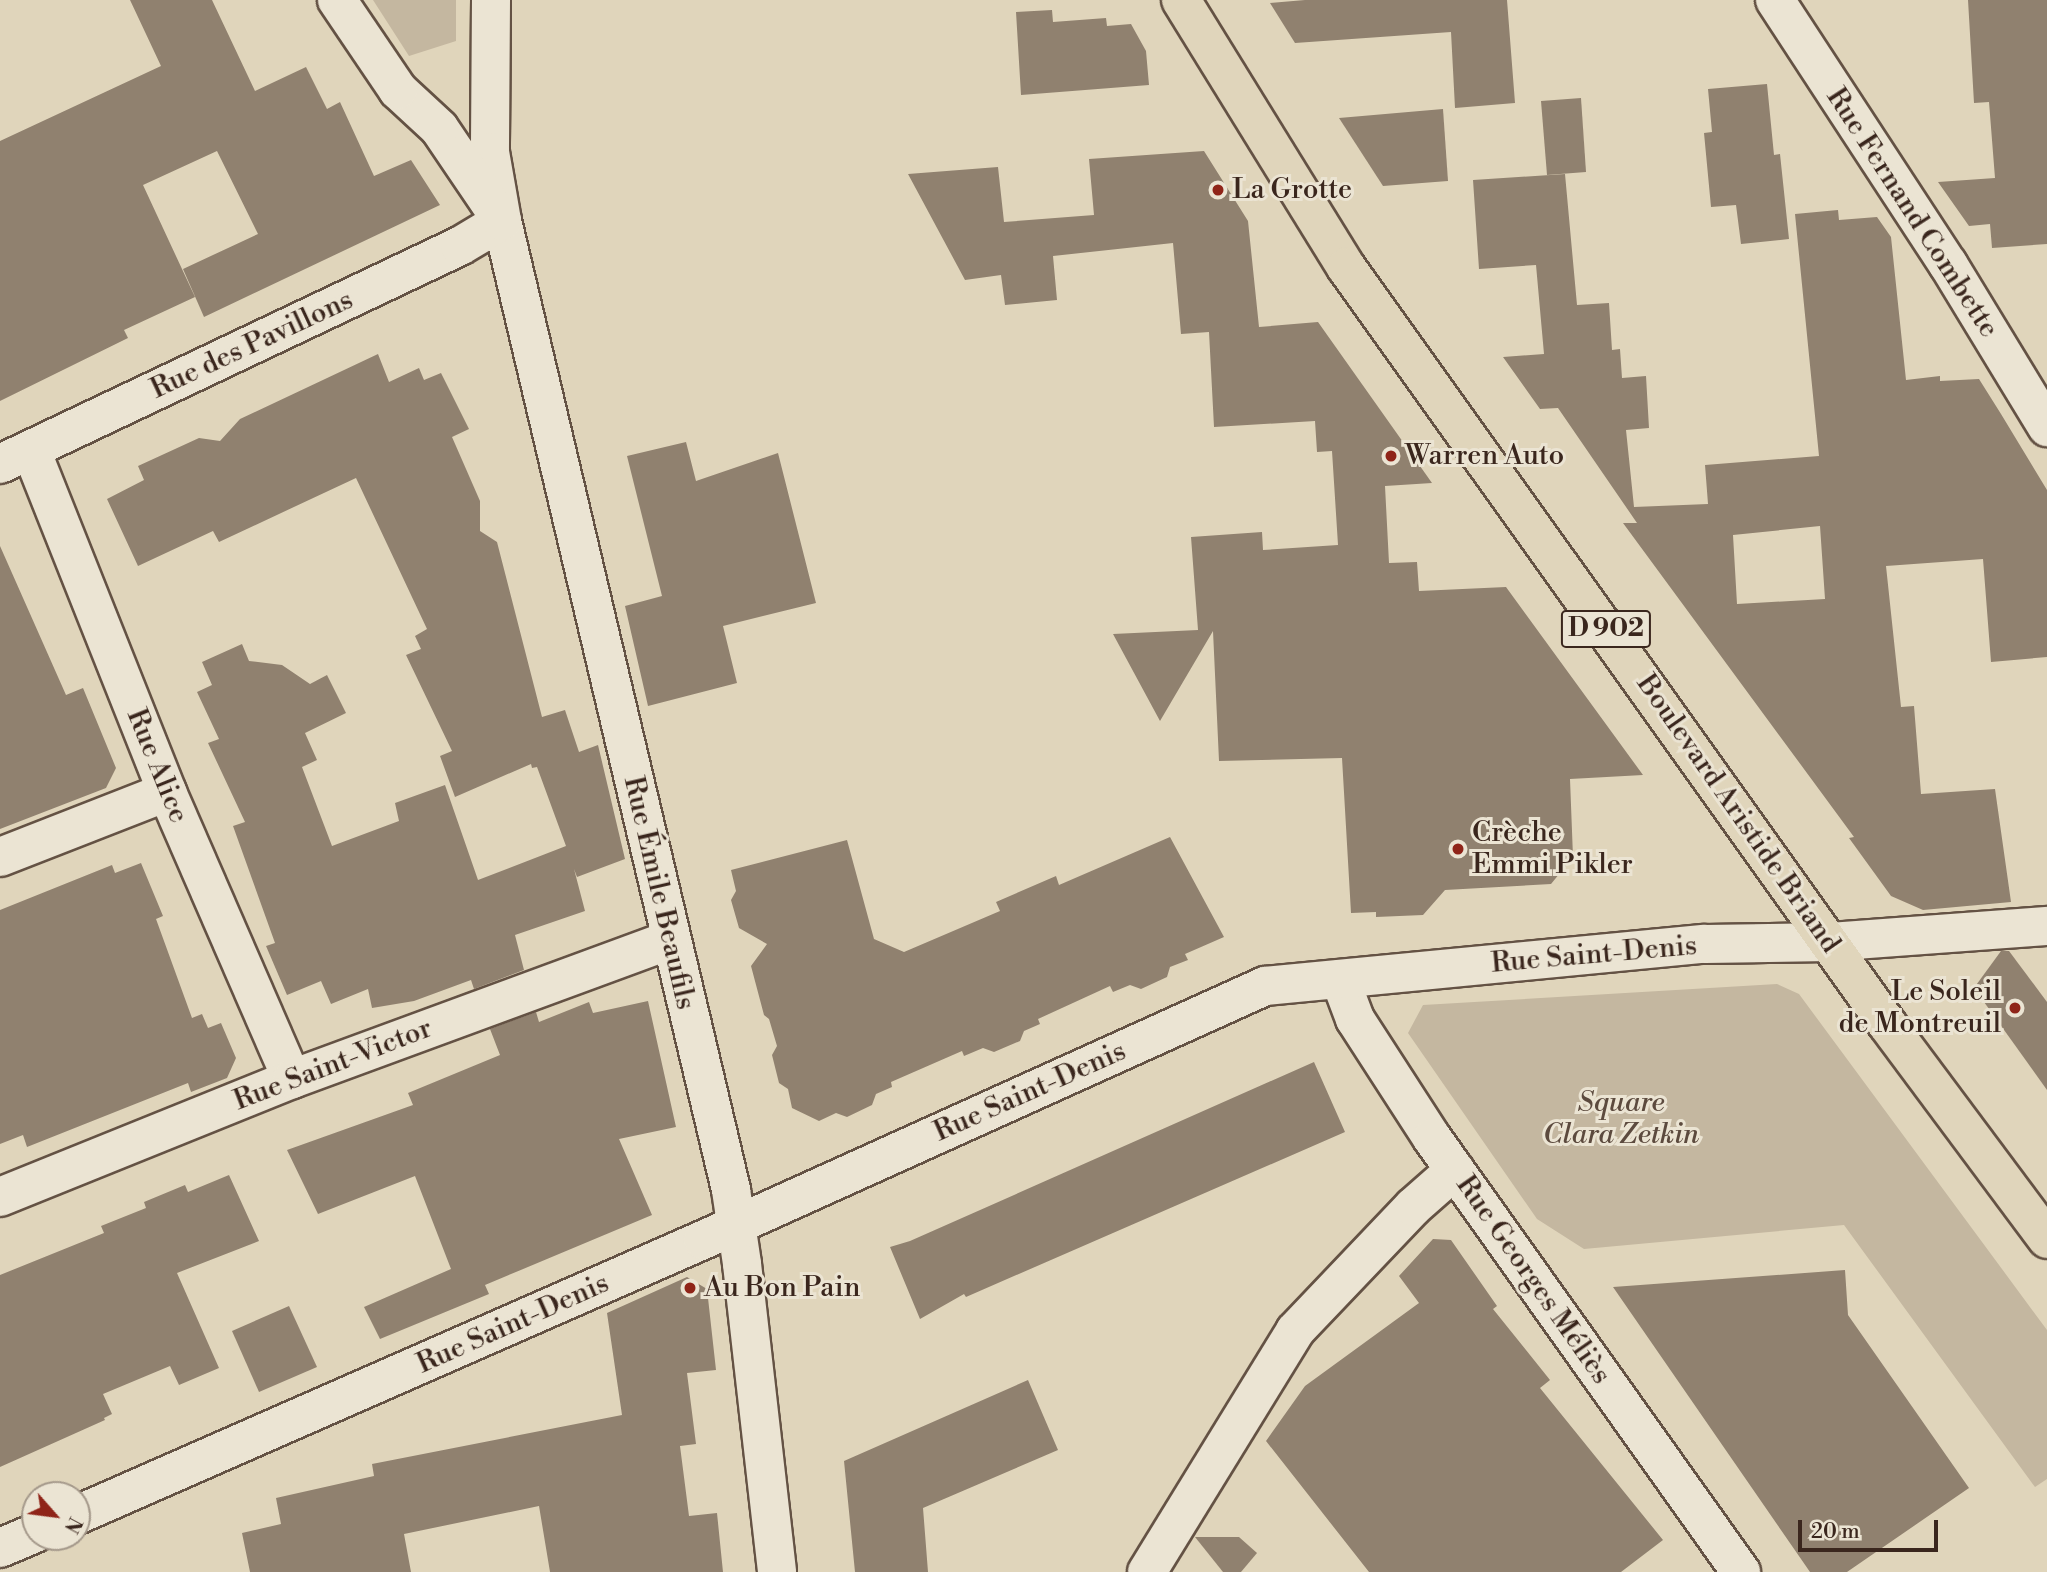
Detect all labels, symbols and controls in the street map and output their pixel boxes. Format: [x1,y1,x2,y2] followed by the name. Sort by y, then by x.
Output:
[1819,82,2005,344] street label: Rue Fernand Combette
[1232,173,1352,207] place label: La Grotte
[1210,182,1226,198] marker: La Grotte
[145,283,359,407] street label: Rue des Pavillons
[1405,439,1564,473] place label: Warren Auto
[1383,448,1399,464] marker: Warren Auto
[1560,607,1652,652] road number: D 902
[1629,668,1847,960] street label: Boulevard Aristide Briand
[119,704,195,828] street label: Rue Alice
[616,773,702,1013] street label: Rue Émile Beaufils
[1472,816,1633,882] place label: Crèche Emmi Pikler
[1450,841,1466,857] marker: Crèche Emmi Pikler
[1490,929,1698,981] street label: Rue Saint-Denis
[1839,975,2001,1041] place label: Le Soleil de Montreuil
[2007,1000,2023,1016] marker: Le Soleil de Montreuil
[229,1012,437,1118] street label: Rue Saint-Victor
[929,1035,1131,1149] street label: Rue Saint-Denis
[1543,1086,1699,1152] park label: Square Clara Zetkin
[1448,1169,1618,1391] street label: Rue Georges Méliès
[412,1267,614,1381] street label: Rue Saint-Denis
[704,1271,860,1305] place label: Au Bon Pain
[682,1280,698,1296] marker: Au Bon Pain
[21,1481,91,1551] north arrow
[1802,1506,1942,1550] scale bar
[59,1513,87,1537] text: N
[1811,1519,1860,1545] text: 20 m

